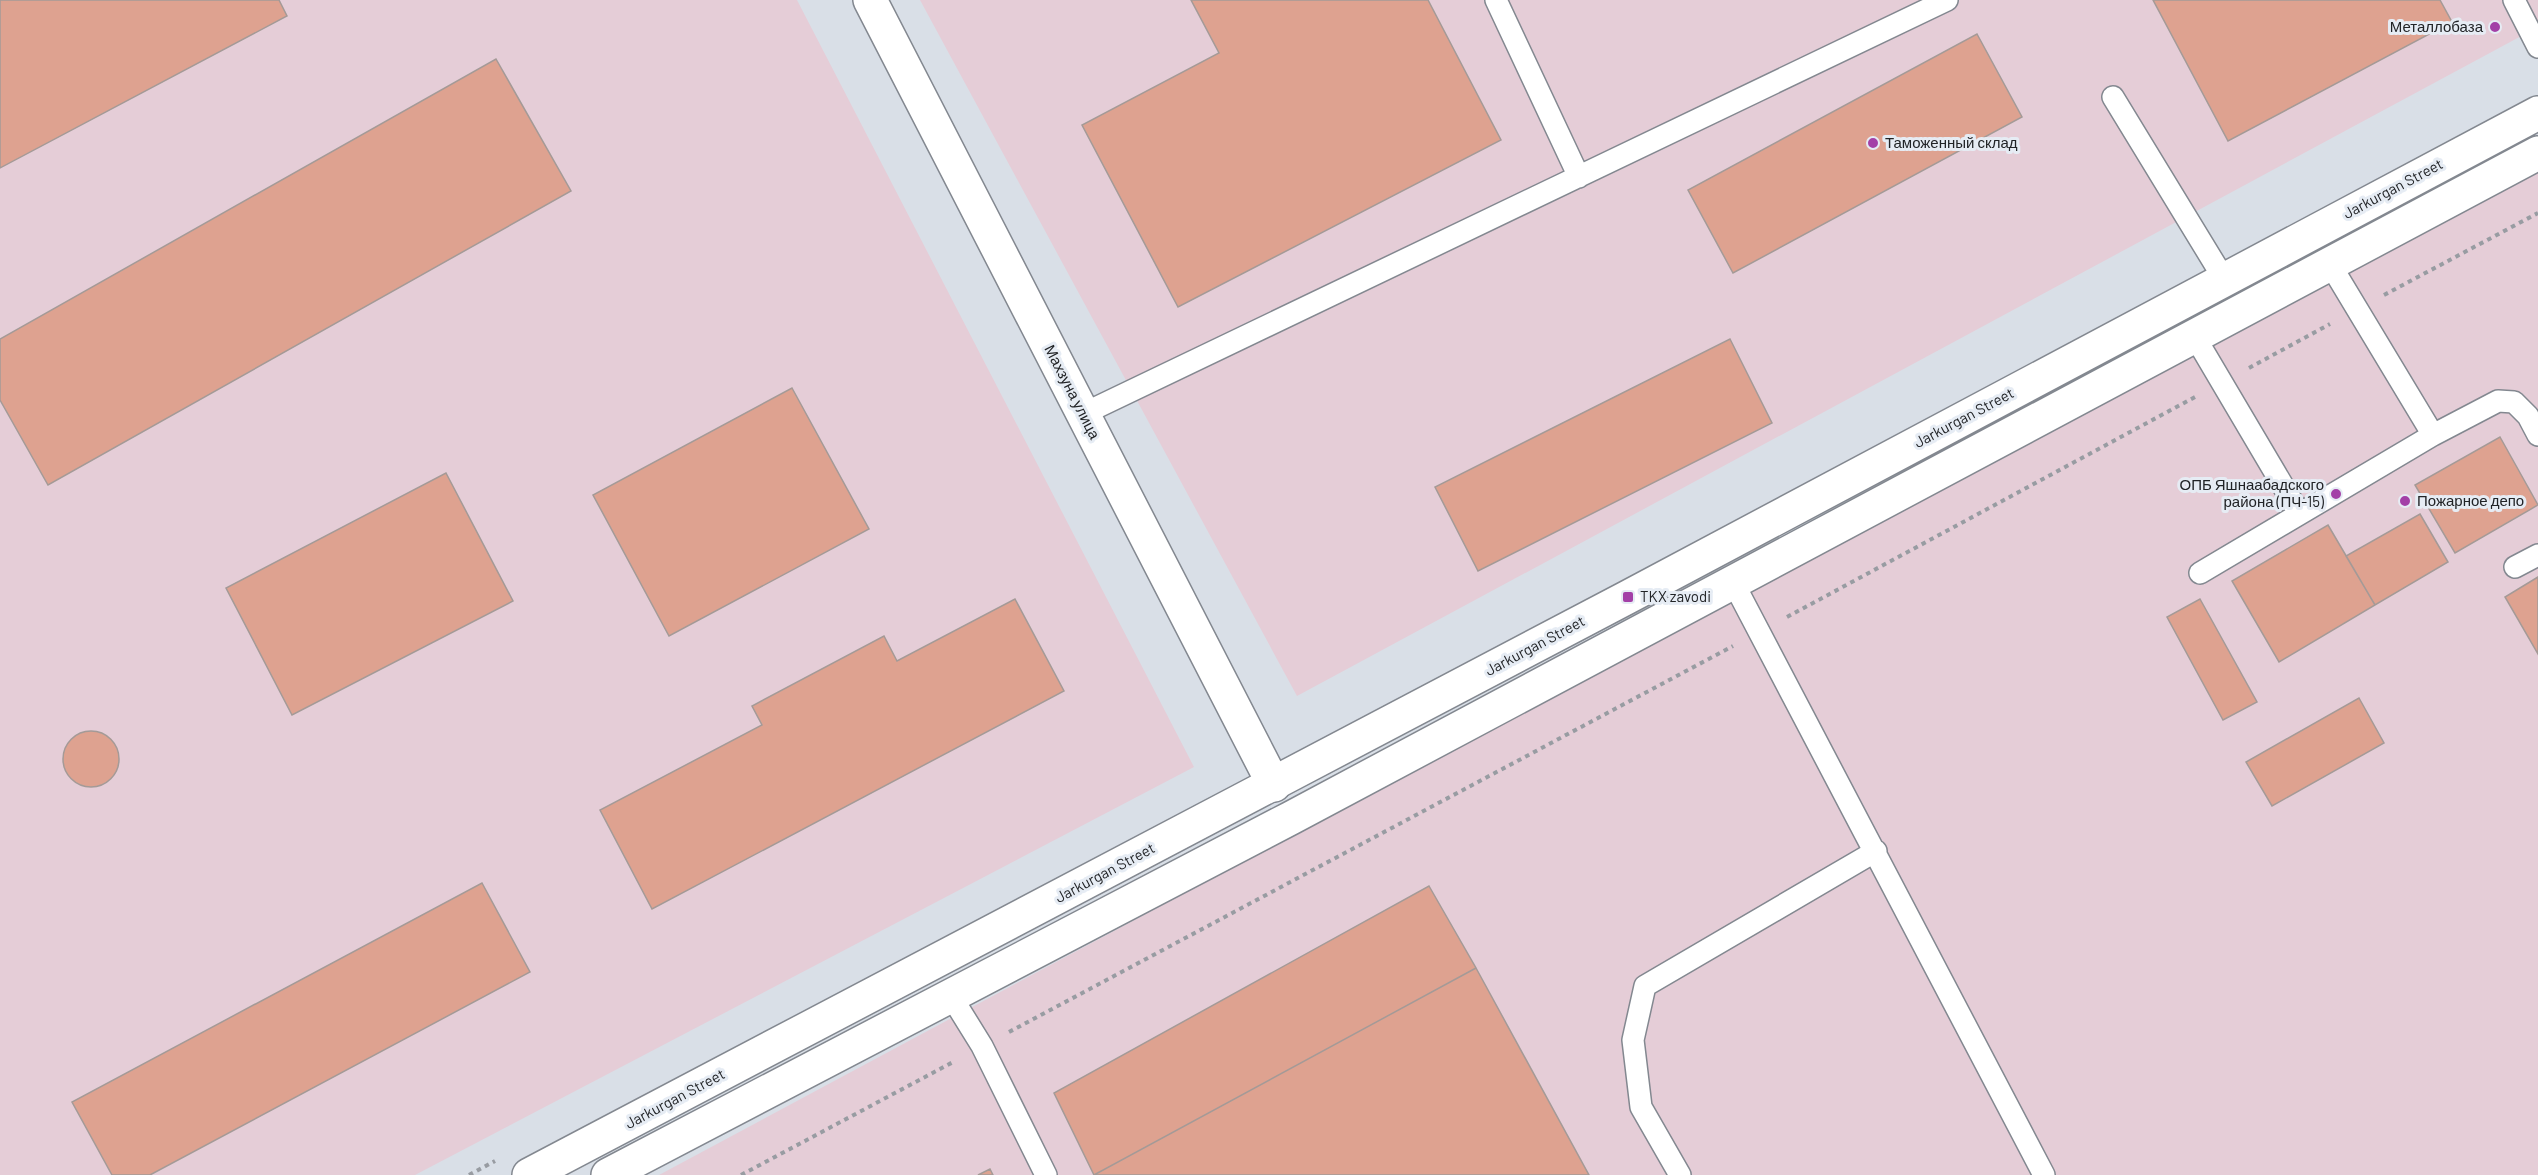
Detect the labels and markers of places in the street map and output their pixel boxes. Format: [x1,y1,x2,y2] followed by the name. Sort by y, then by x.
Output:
[2390,17,2484,35] place label: Металлобаза
[2488,20,2502,34] marker: Металлобаза
[1885,133,2018,151] place label: Таможенный склад
[1866,136,1880,150] marker: Таможенный склад
[2179,475,2324,510] place label: ОПБ Яшнаабадского района (ПЧ-15)
[2329,487,2343,501] marker: ОПБ Яшнаабадского района (ПЧ-15)
[2417,491,2524,509] place label: Пожарное депо
[2398,494,2412,508] marker: Пожарное депо
[1640,587,1711,605] place label: TKX zavodi
[1621,590,1635,604] marker: TKX zavodi

